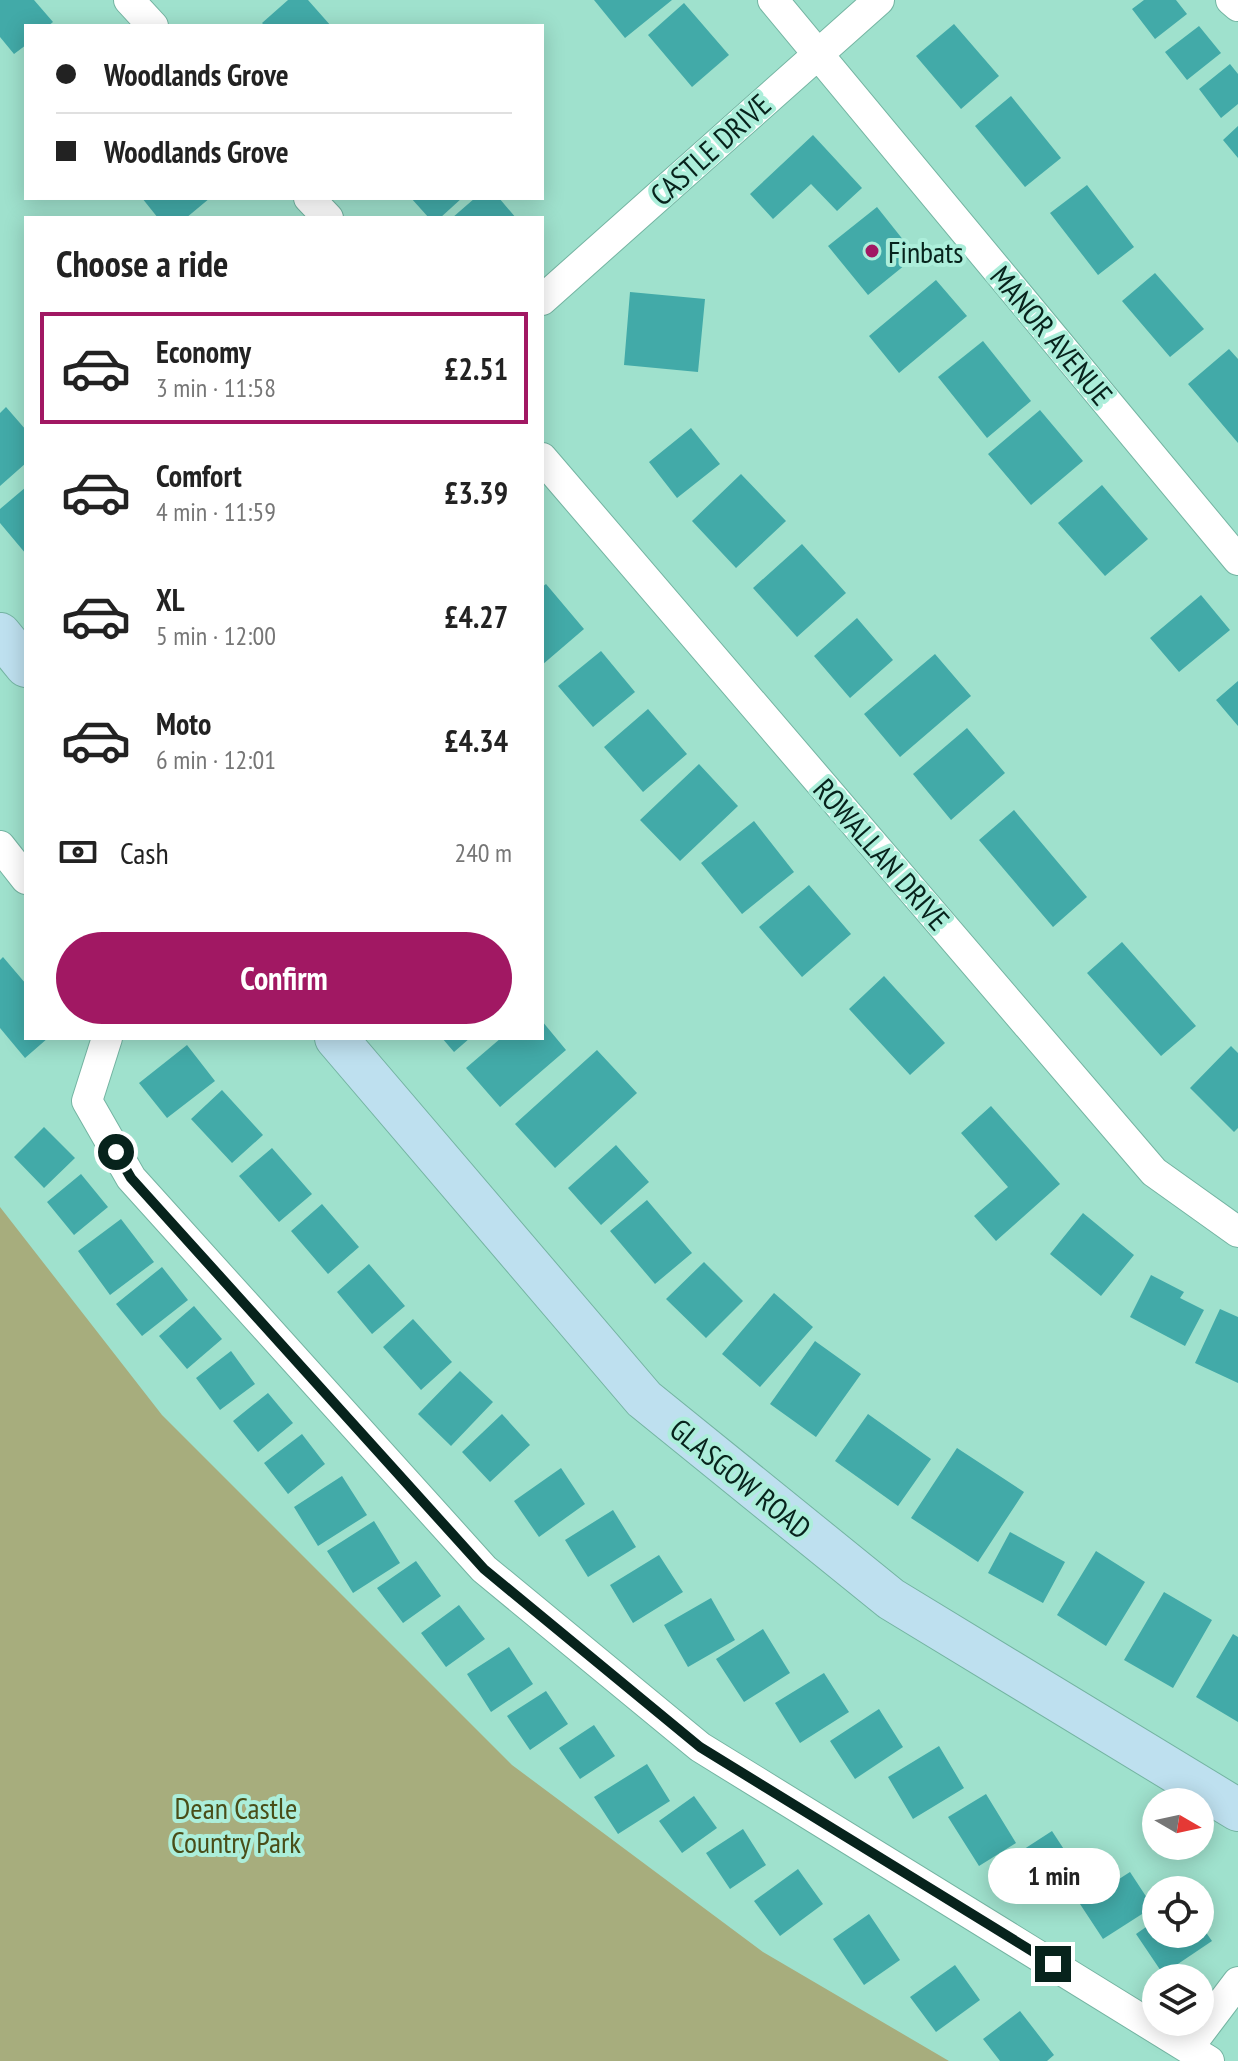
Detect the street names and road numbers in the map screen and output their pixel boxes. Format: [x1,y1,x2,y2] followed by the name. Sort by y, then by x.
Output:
[642,85,778,213] street label: CASTLE DRIVE
[982,257,1122,413] street label: MANOR AVENUE
[805,770,959,938] street label: ROWALLAN DRIVE
[663,1409,819,1547] street label: GLASGOW ROAD

